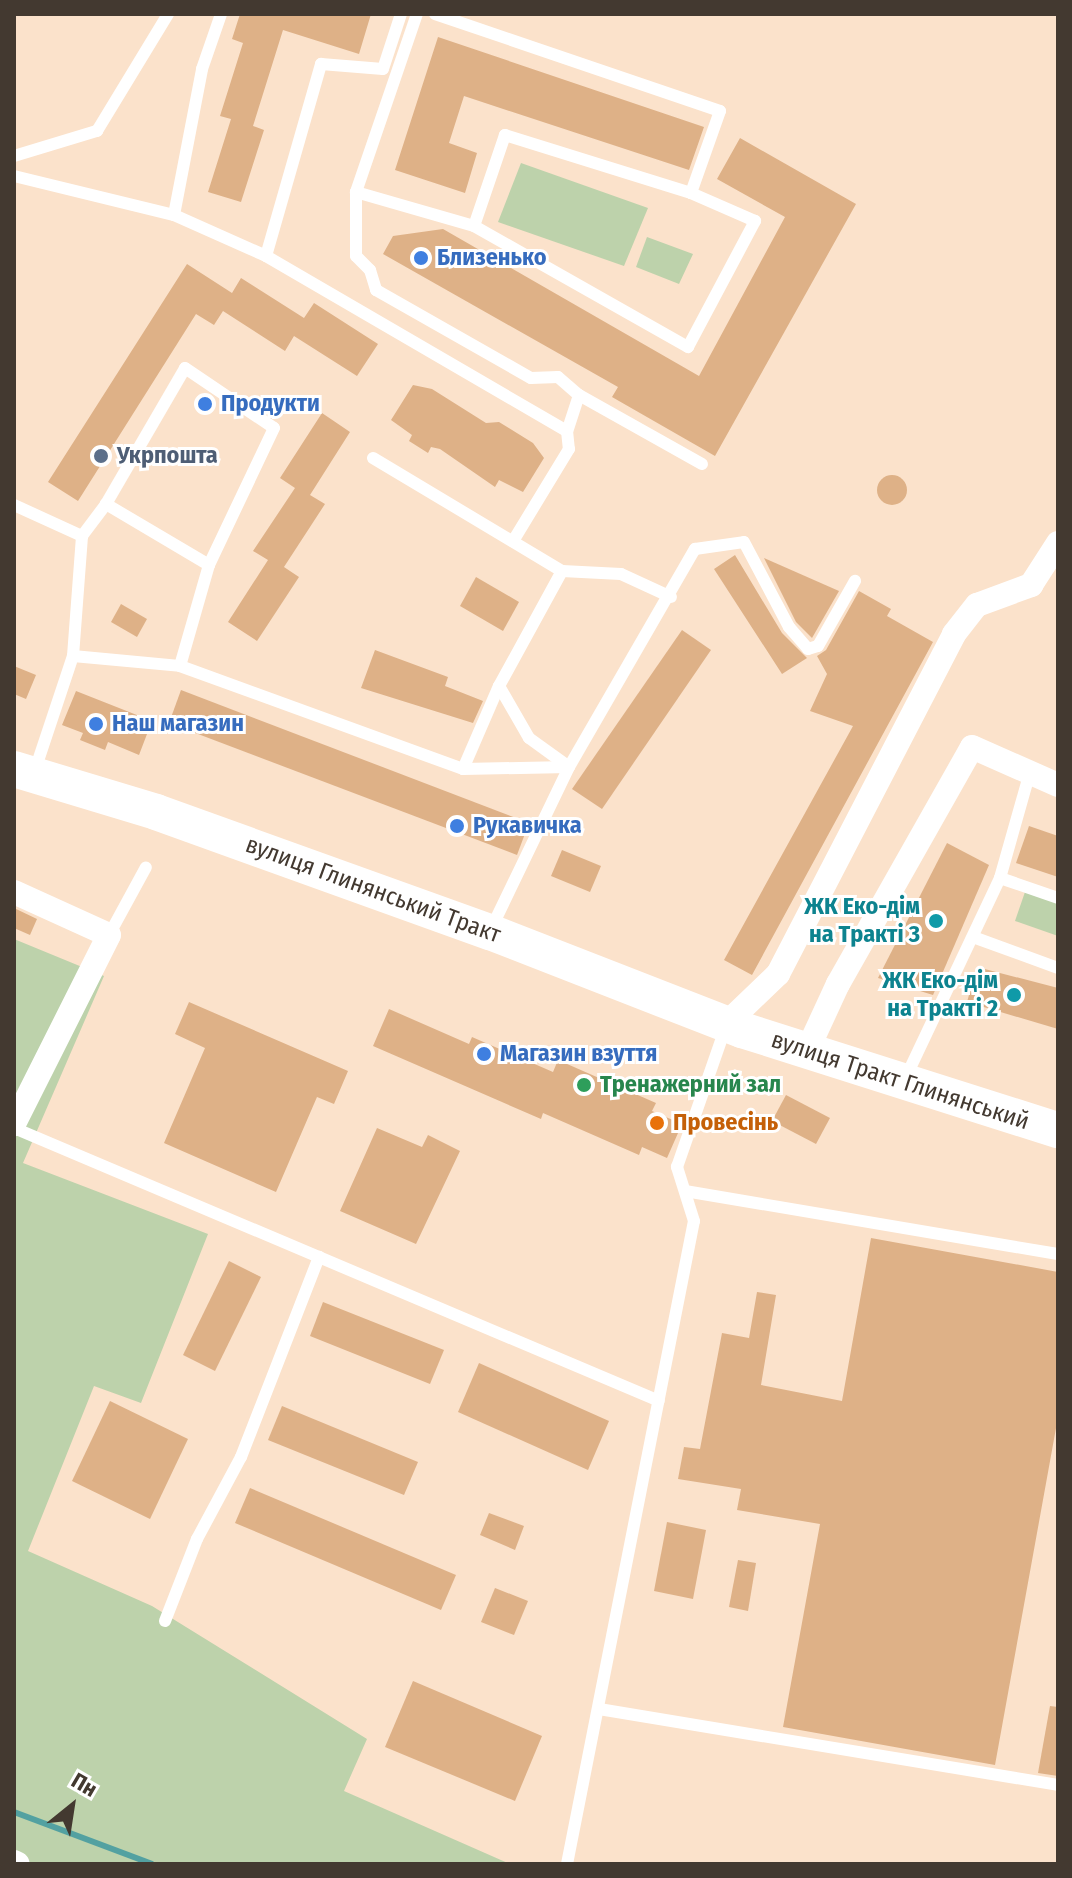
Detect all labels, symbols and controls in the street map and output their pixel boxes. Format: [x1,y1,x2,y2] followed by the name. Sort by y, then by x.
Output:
[437,244,546,272] place label: Близенько
[412,249,430,267] marker: Близенько
[221,390,320,418] place label: Продукти
[196,395,214,413] marker: Продукти
[117,442,218,470] place label: Укрпошта
[92,447,110,465] marker: Укрпошта
[112,710,244,738] place label: Наш магазин
[87,715,105,733] marker: Наш магазин
[473,812,582,840] place label: Рукавичка
[448,817,466,835] marker: Рукавичка
[241,830,505,950] street label: вулиця Глинянський Тракт
[804,893,920,949] place label: ЖК Еко-дім на Тракті 3
[927,912,945,930] marker: ЖК Еко-дім на Тракті 3
[882,967,998,1023] place label: ЖК Еко-дім на Тракті 2
[1005,986,1023,1004] marker: ЖК Еко-дім на Тракті 2
[767,1026,1033,1136] street label: вулиця Тракт Глинянський
[500,1040,657,1068] place label: Магазин взуття
[475,1045,493,1063] marker: Магазин взуття
[600,1071,781,1099] place label: Тренажерний зал
[575,1076,593,1094] marker: Тренажерний зал
[673,1109,778,1137] place label: Провесінь
[648,1114,666,1132] marker: Провесінь
[32,1766,112,1846] north arrow
[67,1767,102,1803] text: Пн

